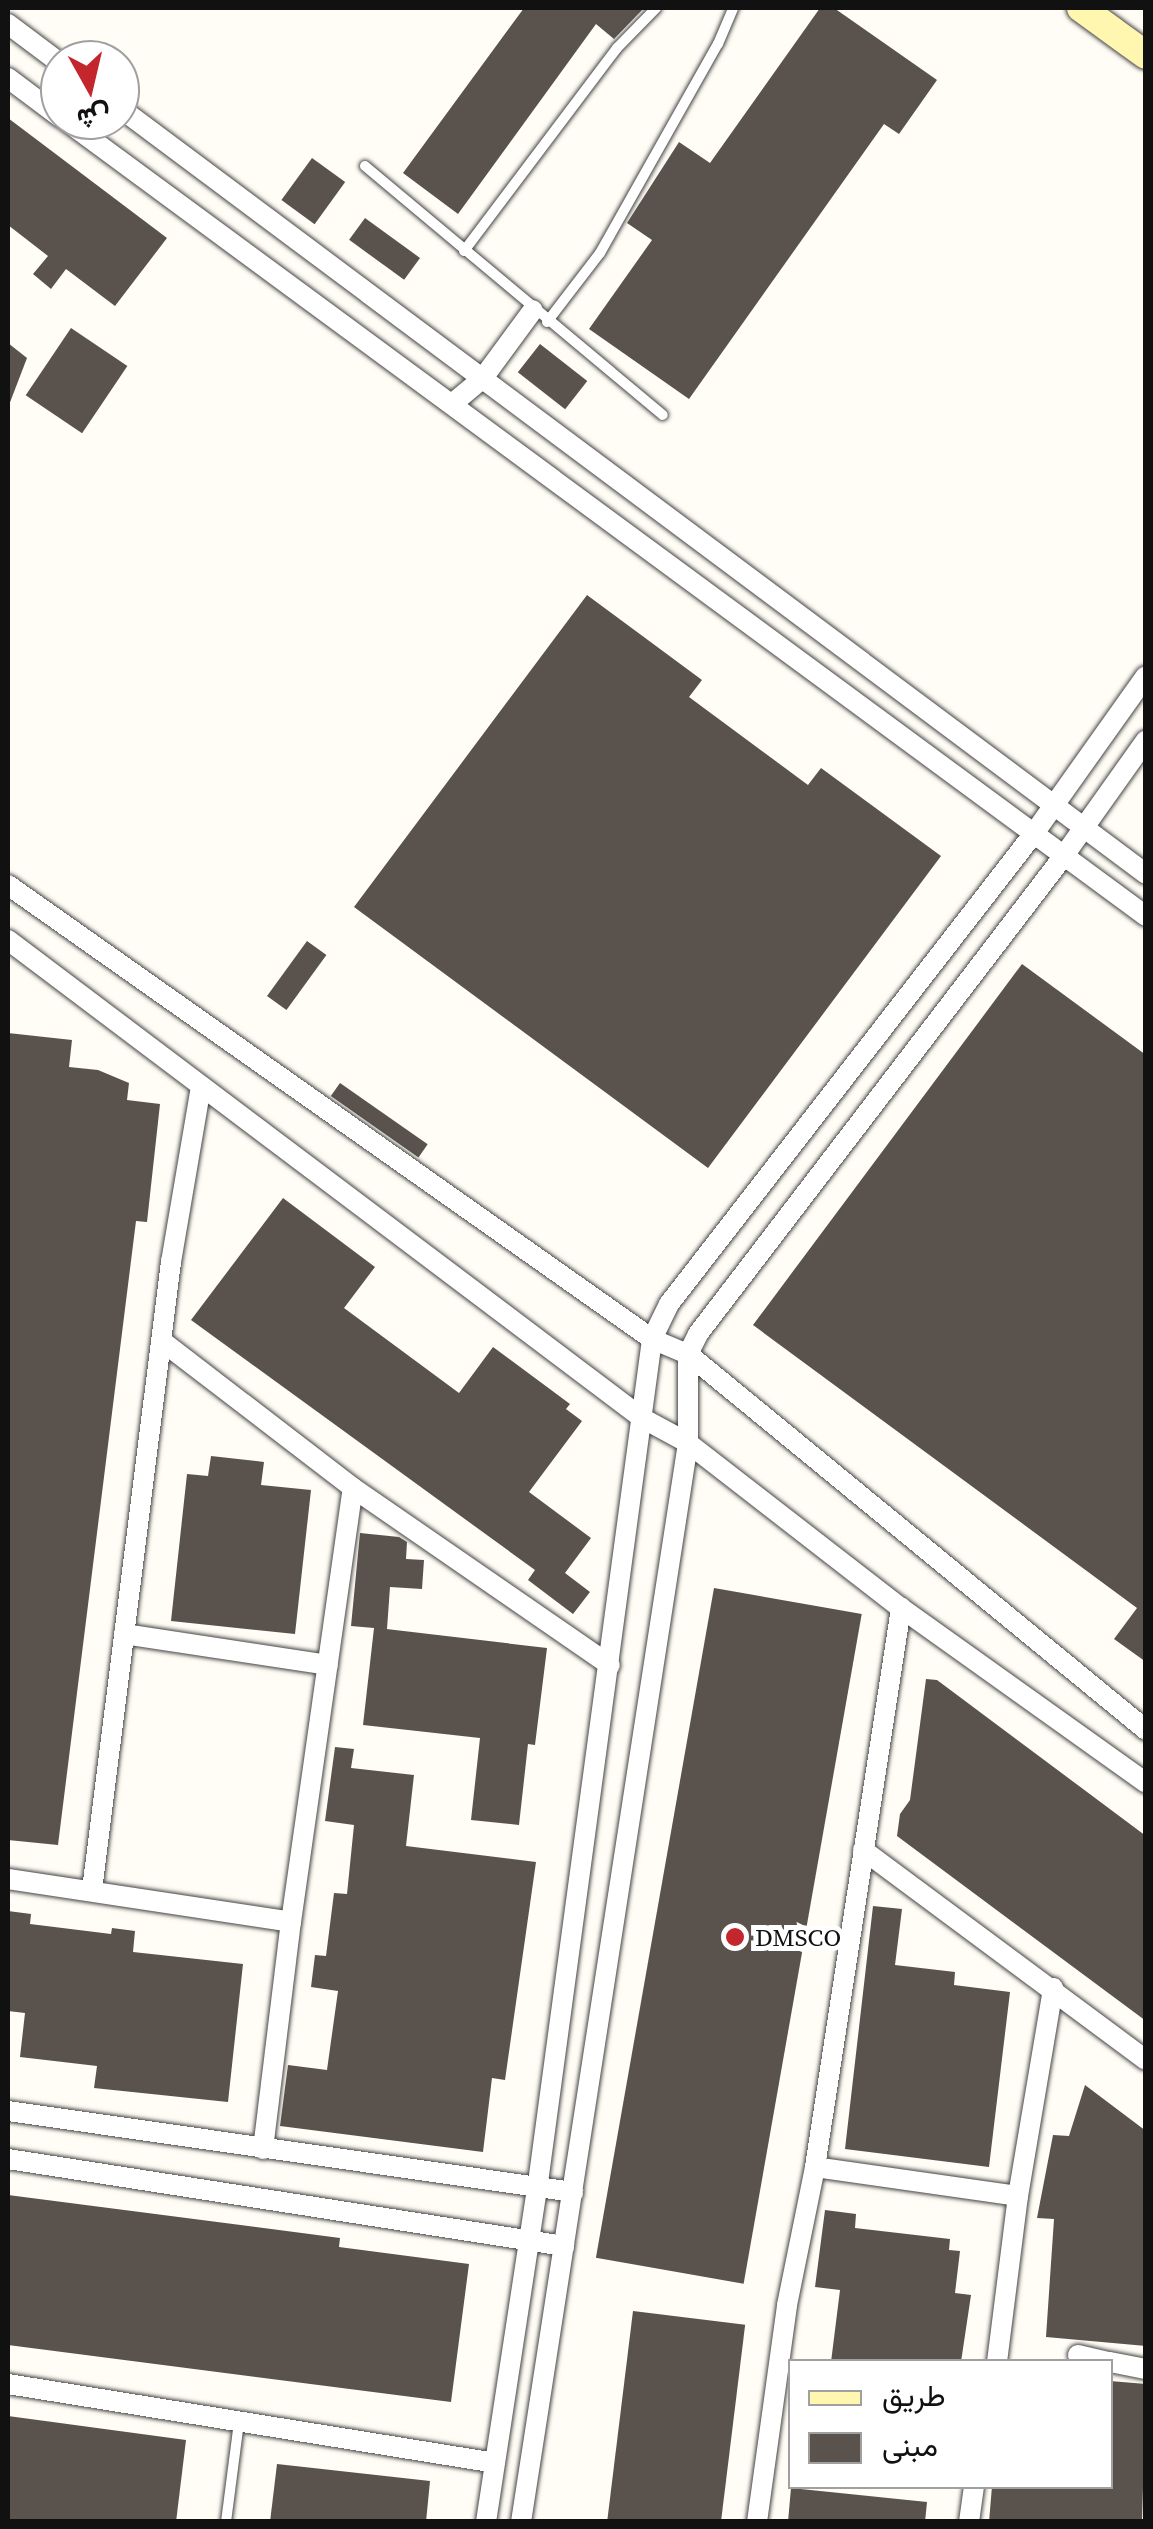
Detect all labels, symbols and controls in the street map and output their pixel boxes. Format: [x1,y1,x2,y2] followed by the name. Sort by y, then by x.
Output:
[40,40,140,140] north arrow
[75,97,113,139] text: ش
[755,1922,841,1952] place label: DMSCO
[724,1926,746,1948] marker: DMSCO
[788,2359,1113,2489] legend
[882,2375,946,2416] text: طريق
[882,2425,938,2466] text: مبنى

